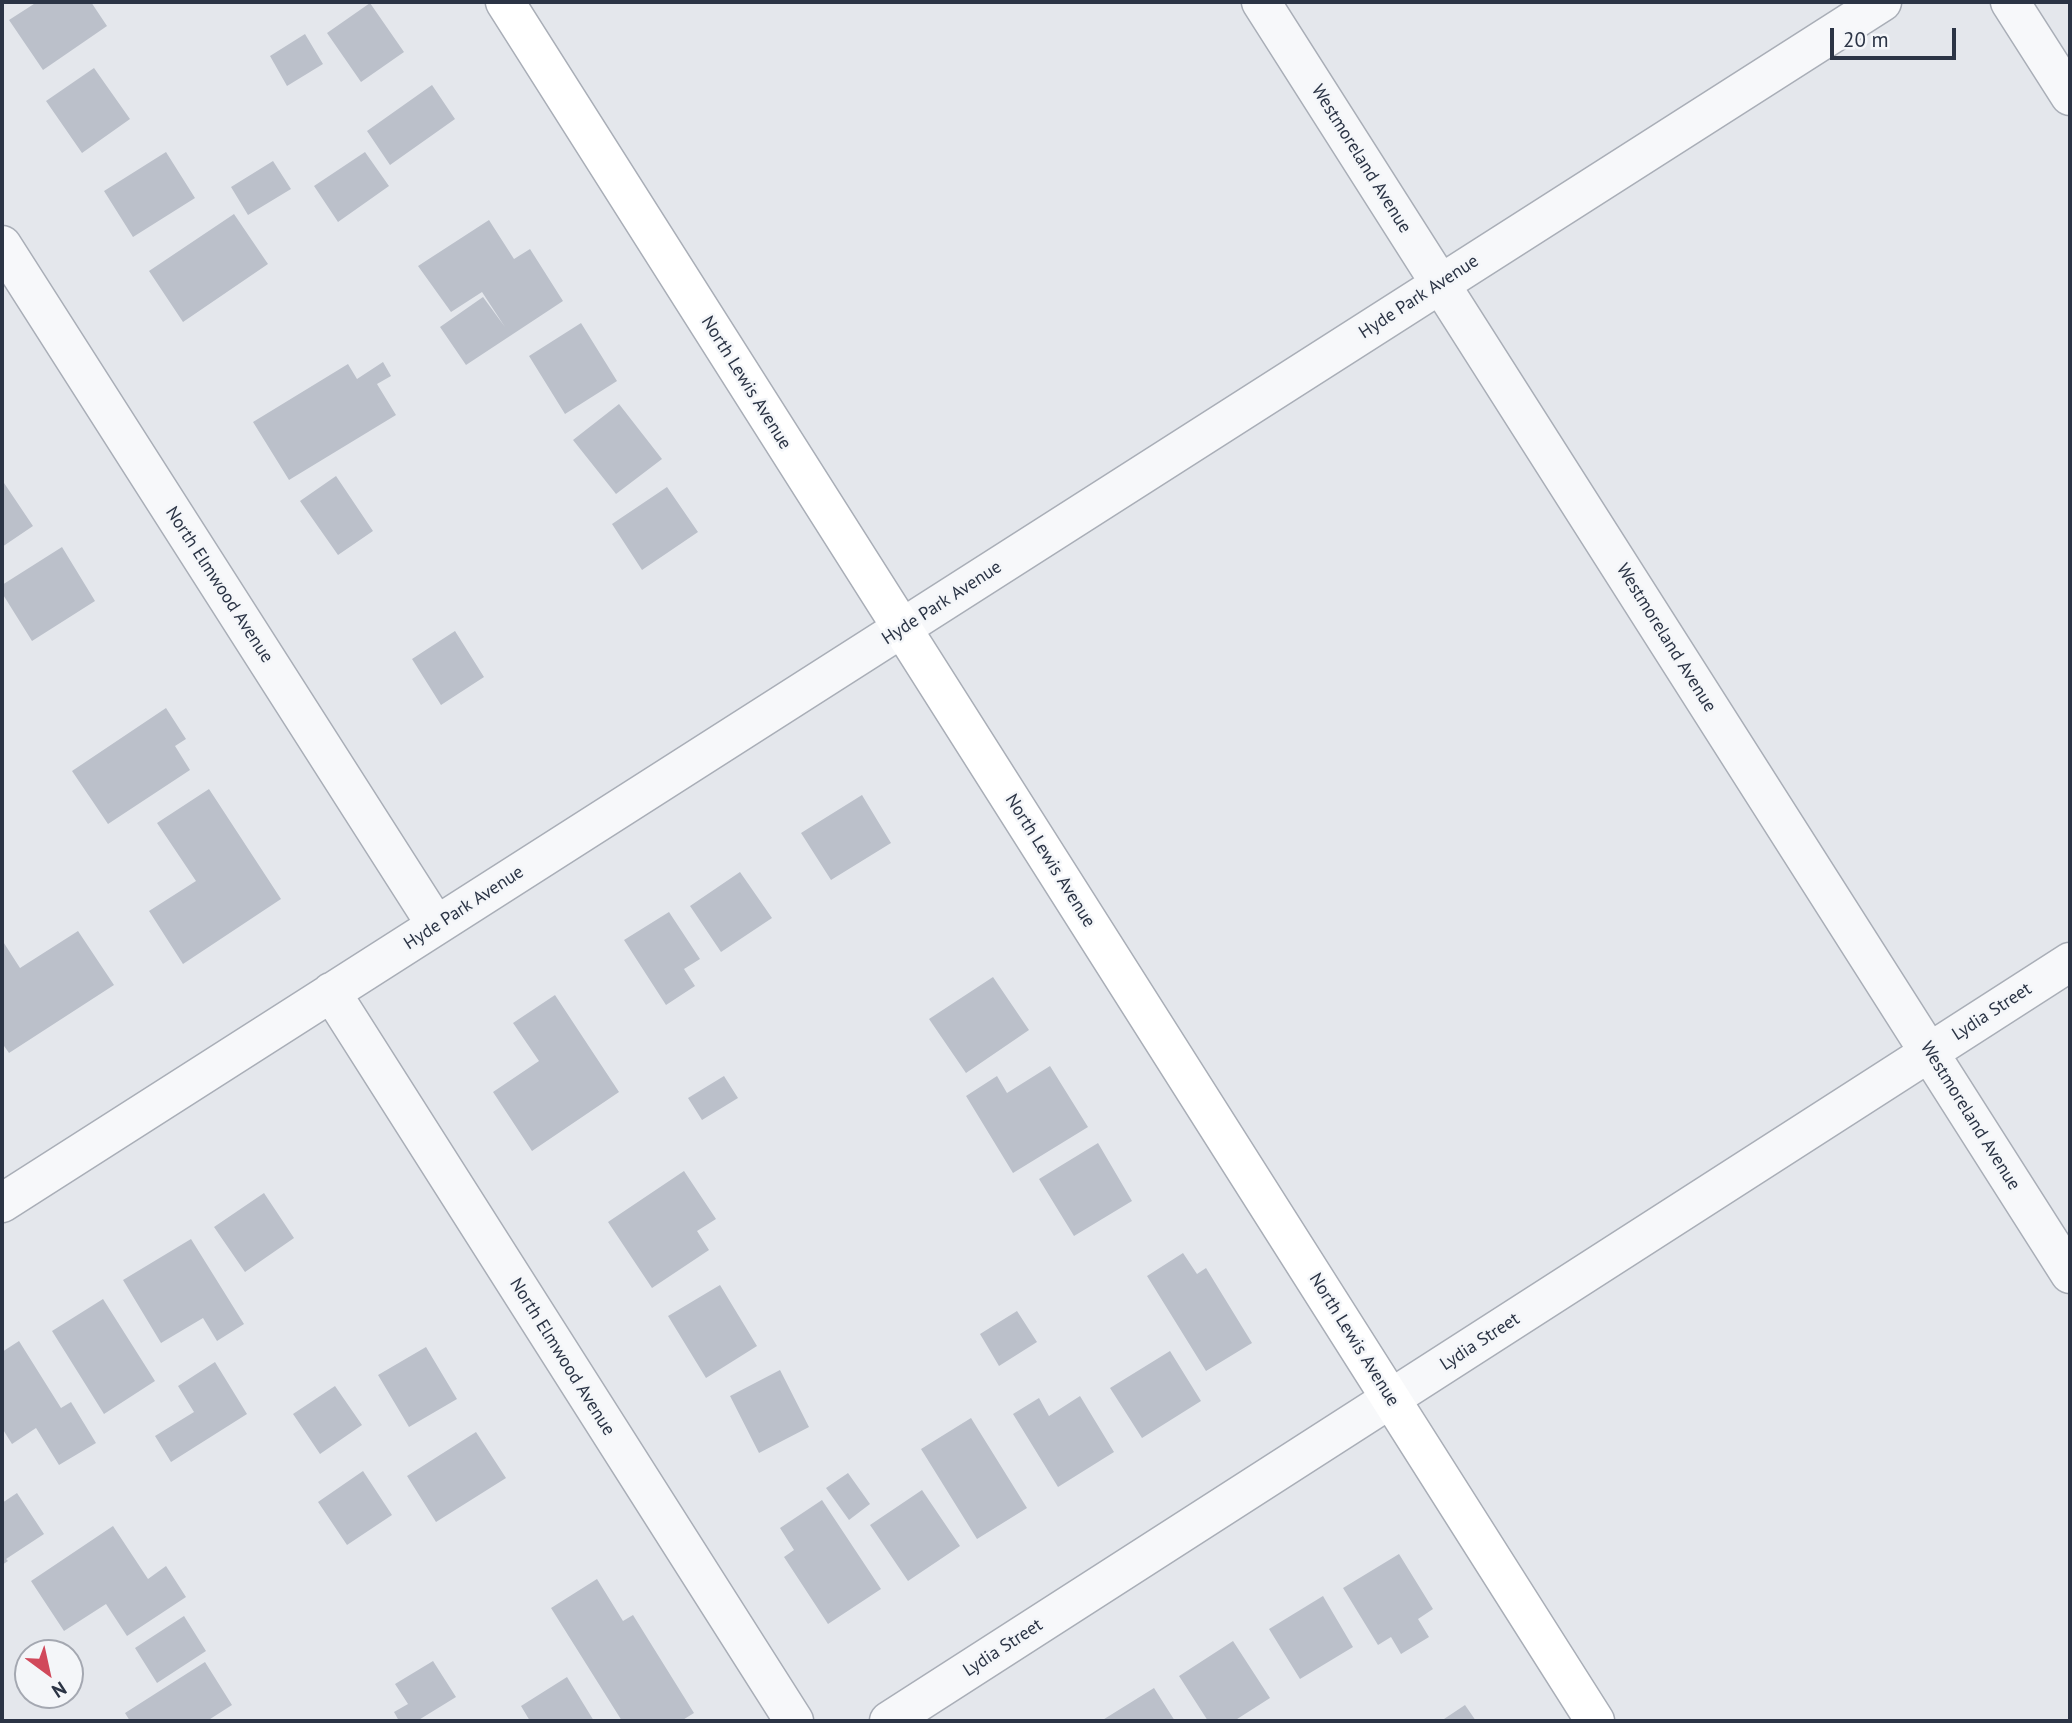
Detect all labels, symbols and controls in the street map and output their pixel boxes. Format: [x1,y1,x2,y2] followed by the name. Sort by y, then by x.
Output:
[1834,14,1960,58] scale bar
[1843,26,1889,53] text: 20 m
[1306,81,1416,237] street label: Westmoreland Avenue
[1355,250,1483,344] street label: Hyde Park Avenue
[696,312,796,454] street label: North Lewis Avenue
[160,503,278,667] street label: North Elmwood Avenue
[878,556,1006,650] street label: Hyde Park Avenue
[1611,560,1721,716] street label: Westmoreland Avenue
[1000,790,1100,932] street label: North Lewis Avenue
[400,861,528,955] street label: Hyde Park Avenue
[1948,978,2036,1046] street label: Lydia Street
[1915,1038,2025,1194] street label: Westmoreland Avenue
[1304,1269,1404,1411] street label: North Lewis Avenue
[505,1274,619,1440] street label: North Elmwood Avenue
[1436,1308,1524,1376] street label: Lydia Street
[959,1614,1047,1682] street label: Lydia Street
[14,1639,84,1709] north arrow
[48,1676,71,1703] text: N

